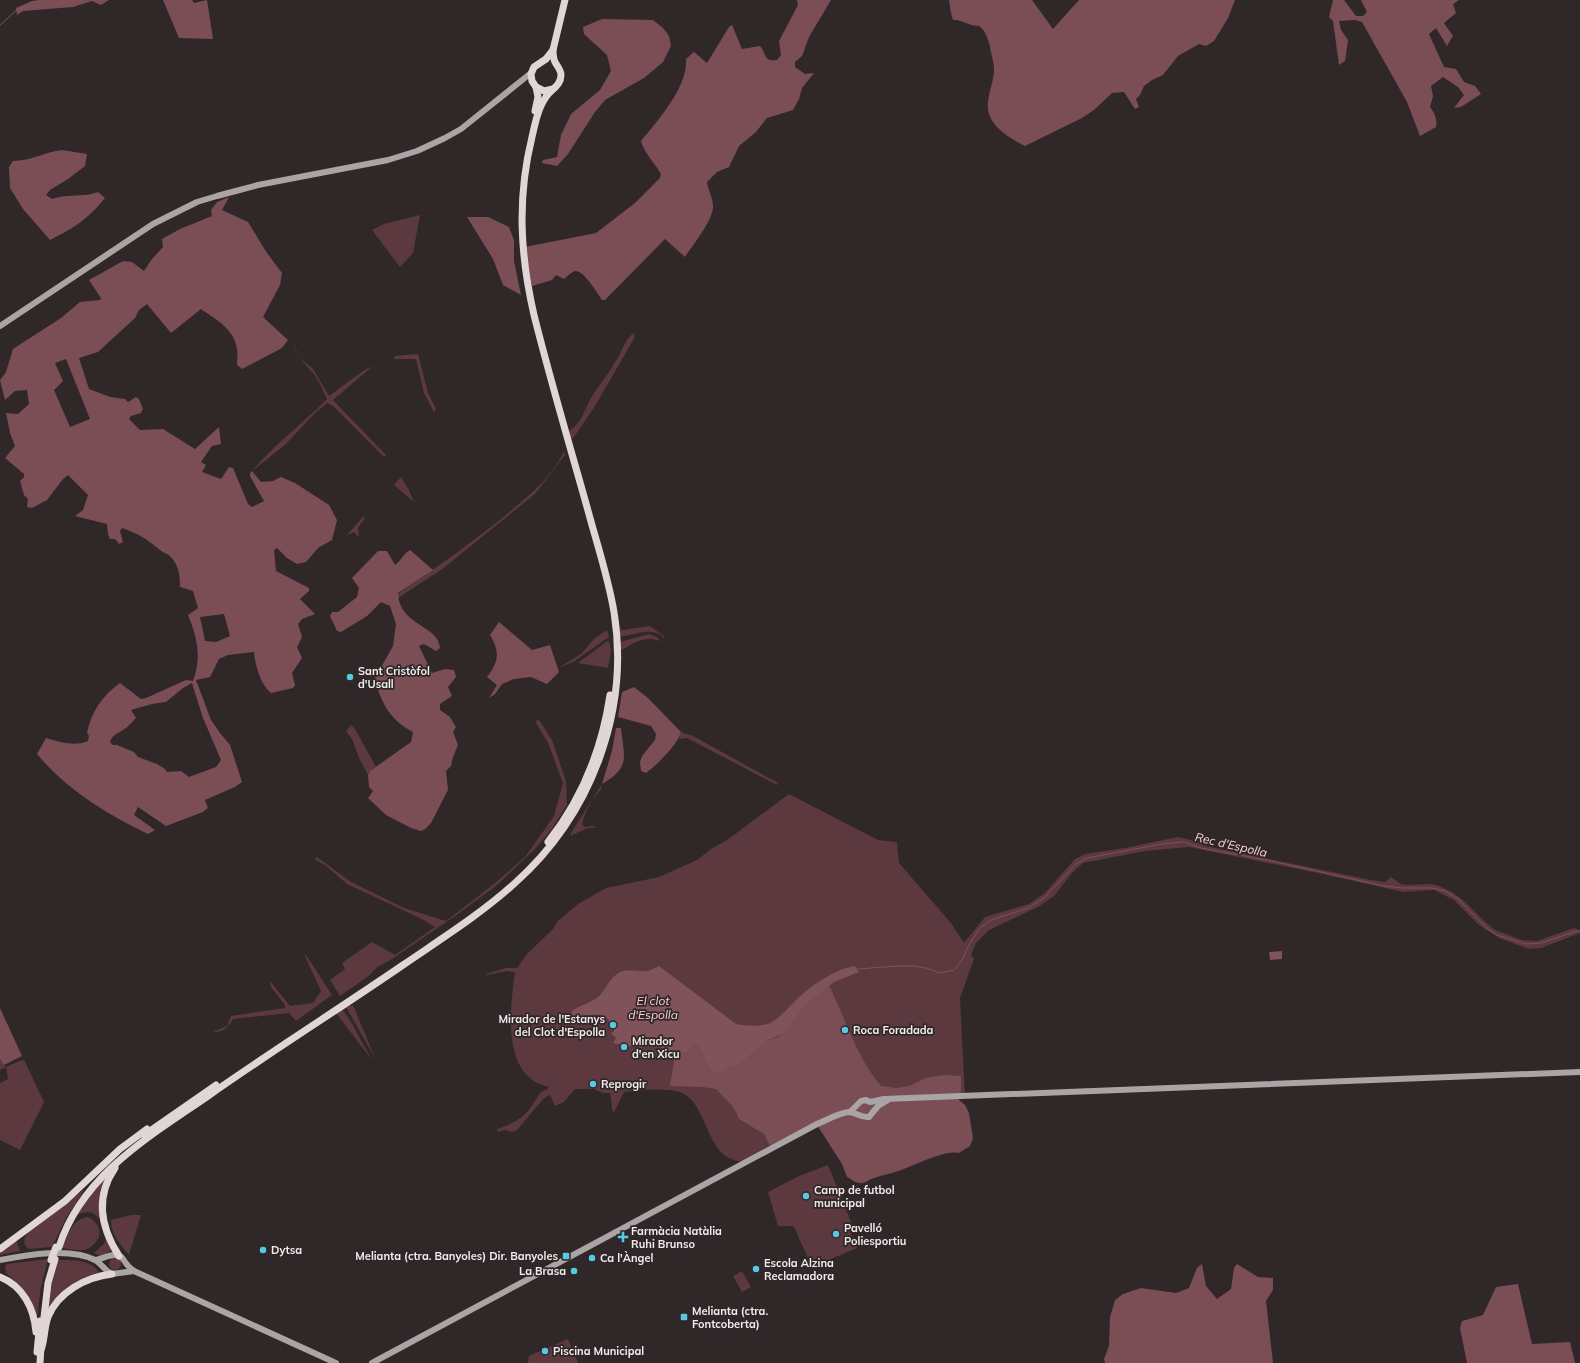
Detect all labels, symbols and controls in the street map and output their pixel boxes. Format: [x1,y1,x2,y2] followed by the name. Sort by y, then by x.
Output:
[358,664,430,691] place label: Sant Cristòfol d'Usall
[345,672,355,682] marker: Sant Cristòfol d'Usall
[1194,829,1269,860] water label: Rec d'Espolla
[628,993,678,1022] water label: El clot d'Espolla
[499,1012,605,1039] place label: Mirador de l'Estanys del Clot d'Espolla
[608,1020,618,1030] marker: Mirador de l'Estanys del Clot d'Espolla
[853,1023,934,1037] place label: Roca Foradada
[840,1025,850,1035] marker: Roca Foradada
[632,1034,680,1061] place label: Mirador d'en Xicu
[619,1042,629,1052] marker: Mirador d'en Xicu
[601,1077,647,1091] place label: Reprogir
[588,1079,598,1089] marker: Reprogir
[814,1183,895,1210] place label: Camp de futbol municipal
[801,1191,811,1201] marker: Camp de futbol municipal
[844,1221,906,1248] place label: Pavelló Poliesportiu
[631,1224,722,1251] place label: Farmàcia Natàlia Ruhi Brunso
[831,1229,841,1239] marker: Pavelló Poliesportiu
[618,1232,628,1242] marker: Farmàcia Natàlia Ruhi Brunso
[271,1243,302,1257] place label: Dytsa
[258,1245,268,1255] marker: Dytsa
[355,1249,558,1263] place label: Melianta (ctra. Banyoles) Dir. Banyoles
[561,1251,571,1261] marker: Melianta (ctra. Banyoles) Dir. Banyoles
[600,1251,653,1265] place label: Ca l'Àngel
[587,1253,597,1263] marker: Ca l'Àngel
[764,1256,834,1283] place label: Escola Alzina Reclamadora
[519,1264,566,1278] place label: La Brasa
[751,1264,761,1274] marker: Escola Alzina Reclamadora
[569,1266,579,1276] marker: La Brasa
[692,1304,768,1331] place label: Melianta (ctra. Fontcoberta)
[679,1312,689,1322] marker: Melianta (ctra. Fontcoberta)
[553,1344,644,1358] place label: Piscina Municipal
[540,1346,550,1356] marker: Piscina Municipal

